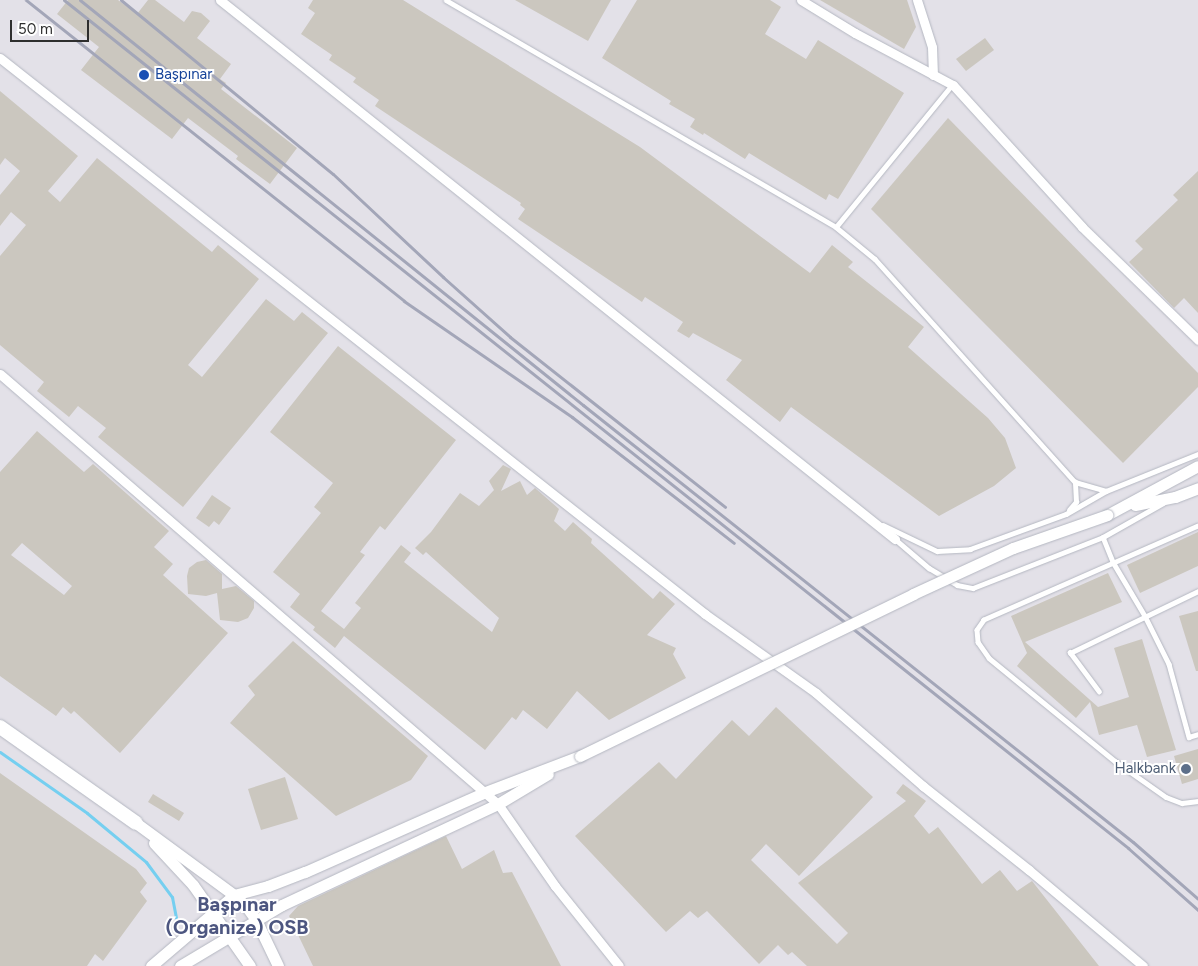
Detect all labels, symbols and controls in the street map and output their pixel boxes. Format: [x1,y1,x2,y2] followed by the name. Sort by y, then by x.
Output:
[12,10,91,42] scale bar
[18,20,53,38] text: 50 m
[155,66,212,84] place label: Başpınar
[137,68,151,82] marker: Başpınar
[1114,760,1176,778] place label: Halkbank
[1180,763,1192,775] marker: Halkbank
[165,893,309,940] district label: Başpınar (Organize) OSB

